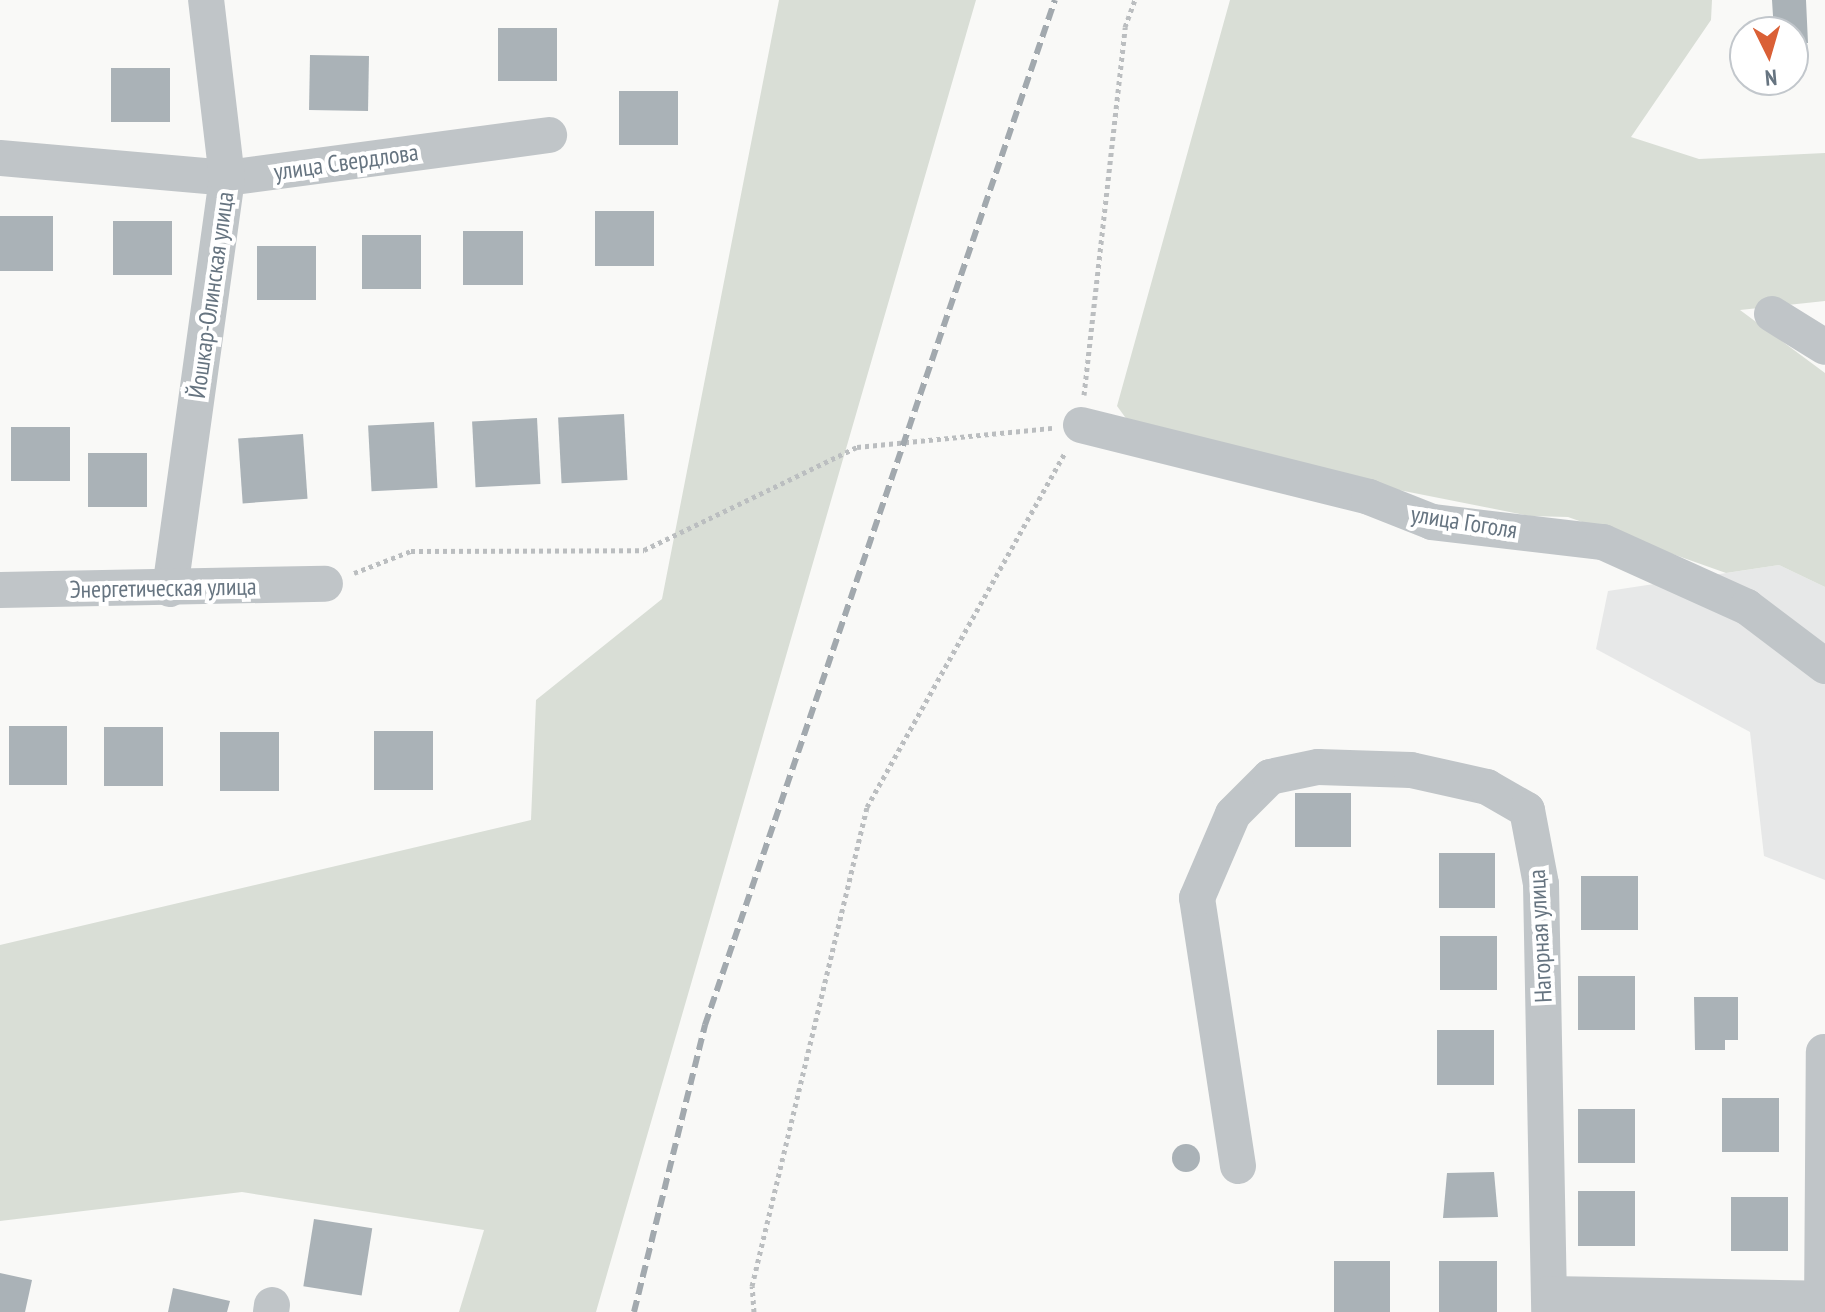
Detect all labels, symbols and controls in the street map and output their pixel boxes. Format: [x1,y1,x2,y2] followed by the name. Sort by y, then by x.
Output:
[1729,16,1809,96] north arrow
[1764,63,1778,92] text: N
[272,138,420,186] street label: улица Свердлова
[182,190,240,400] street label: Йошкар-Олинская улица
[1409,499,1519,545] street label: улица Гоголя
[69,572,257,604] street label: Энергетическая улица
[1522,868,1558,1004] street label: Нагорная улица

